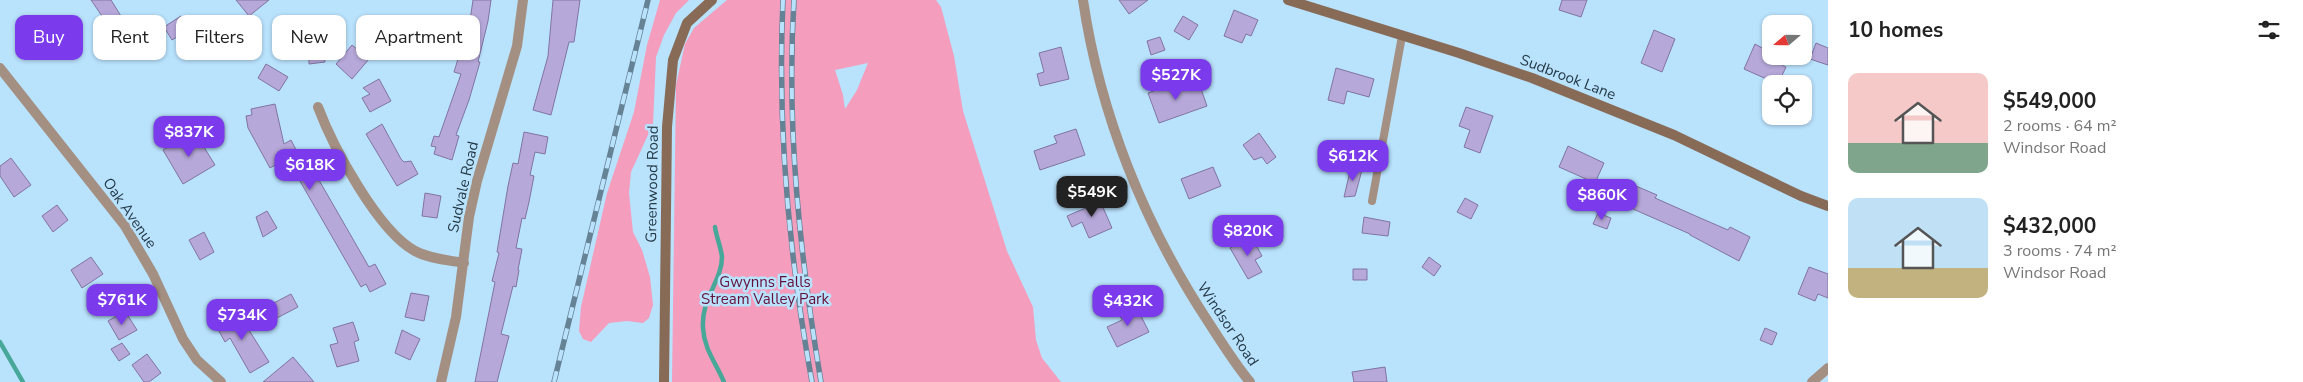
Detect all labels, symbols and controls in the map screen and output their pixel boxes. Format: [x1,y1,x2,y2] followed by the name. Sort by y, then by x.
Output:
[15,15,83,60] chip: Buy
[93,15,166,60] chip: Rent
[176,15,262,60] chip: Filters
[272,15,346,60] chip: New
[356,15,480,60] chip: Apartment
[1762,15,1812,65] north arrow
[1762,15,1812,125] map controls
[1848,16,1943,44] text: 10 homes
[2255,16,2283,44] icon: filters
[1517,50,1619,104] street label: Sudbrook Lane
[1141,58,1211,101] pin: $527K
[1151,64,1201,86] text: $527K
[1762,75,1812,125] button: locate
[2003,87,2096,115] text: $549,000
[1888,93,1948,153] icon: home
[2003,115,2116,137] text: 2 rooms · 64 m²
[154,116,224,158] pin: $837K
[164,121,214,143] text: $837K
[641,125,663,243] street label: Greenwood Road
[2003,137,2106,159] text: Windsor Road
[443,139,483,235] street label: Sudvale Road
[1318,140,1388,182] pin: $612K
[1328,145,1378,167] text: $612K
[275,148,345,191] pin: $618K
[285,154,335,176] text: $618K
[98,174,162,252] street label: Oak Avenue
[1057,176,1127,218] pin: $549K
[1567,178,1637,221] pin: $860K
[1067,181,1117,203] text: $549K
[1577,184,1627,206] text: $860K
[2003,212,2096,240] text: $432,000
[1213,214,1283,257] pin: $820K
[1888,218,1948,278] icon: home
[1223,220,1273,242] text: $820K
[2003,240,2116,262] text: 3 rooms · 74 m²
[2003,262,2106,284] text: Windsor Road
[701,272,829,309] park label: Gwynns Falls Stream Valley Park
[1193,278,1263,370] street label: Windsor Road
[87,284,157,326] pin: $761K
[1093,284,1163,327] pin: $432K
[97,289,147,311] text: $761K
[1103,290,1153,312] text: $432K
[207,298,277,341] pin: $734K
[217,304,267,326] text: $734K

